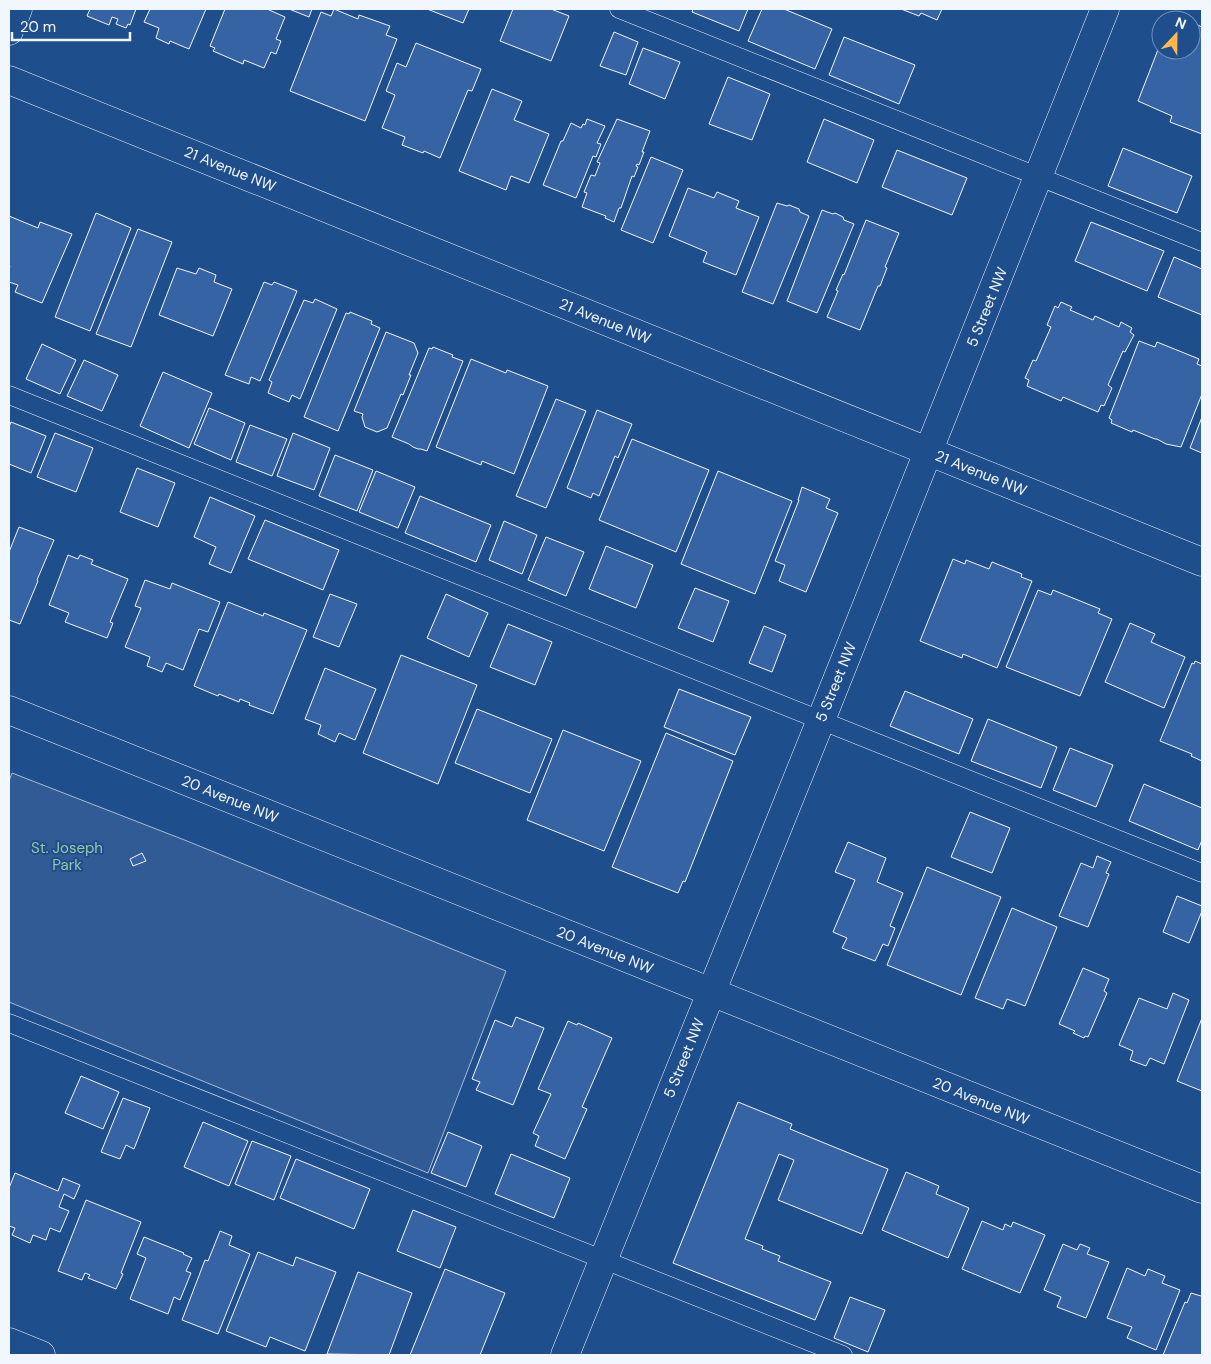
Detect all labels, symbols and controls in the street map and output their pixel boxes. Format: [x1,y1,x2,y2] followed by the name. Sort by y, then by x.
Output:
[12,10,130,42] scale bar
[1151,10,1201,60] north arrow
[1173,13,1189,33] text: N
[20,17,56,37] text: 20 m
[181,142,279,197] street label: 21 Avenue NW
[962,264,1012,350] street label: 5 Street NW
[556,294,654,349] street label: 21 Avenue NW
[932,446,1030,501] street label: 21 Avenue NW
[811,639,861,725] street label: 5 Street NW
[179,771,282,828] street label: 20 Avenue NW
[31,838,103,875] park label: St. Joseph Park
[554,922,657,979] street label: 20 Avenue NW
[659,1015,709,1101] street label: 5 Street NW
[930,1073,1033,1130] street label: 20 Avenue NW

